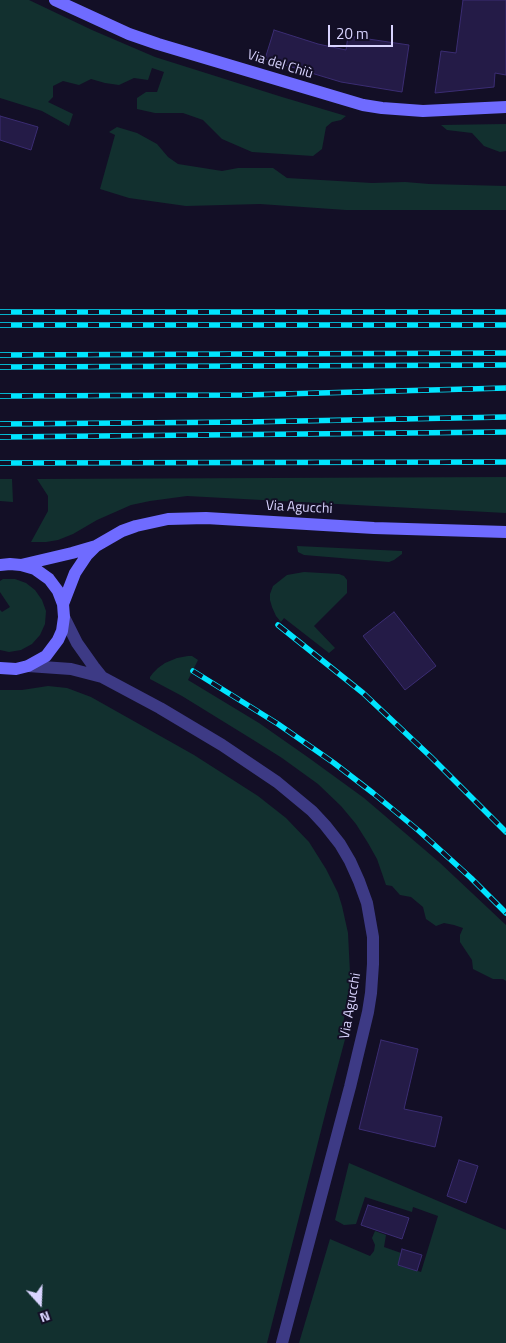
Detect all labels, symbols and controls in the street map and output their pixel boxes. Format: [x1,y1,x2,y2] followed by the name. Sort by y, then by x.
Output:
[331,15,396,47] scale bar
[336,22,369,45] text: 20 m
[245,47,315,83] street label: Via del Chiù
[265,498,333,518] street label: Via Agucchi
[337,972,365,1040] street label: Via Agucchi
[15,1278,65,1328] north arrow
[37,1306,53,1329] text: N

